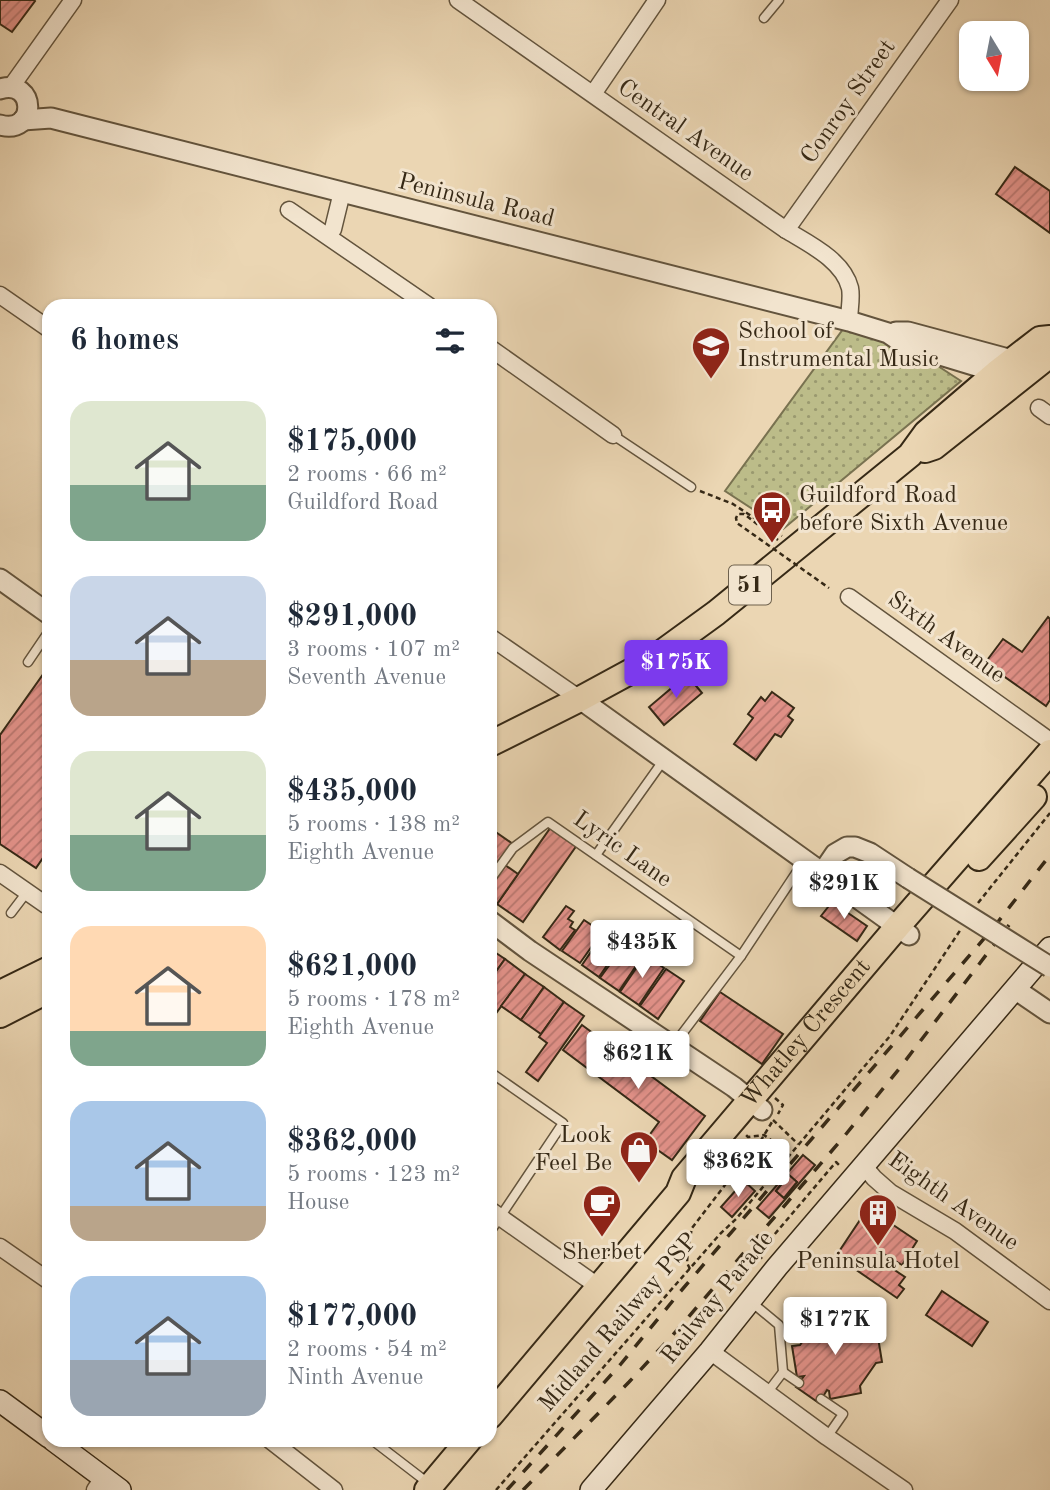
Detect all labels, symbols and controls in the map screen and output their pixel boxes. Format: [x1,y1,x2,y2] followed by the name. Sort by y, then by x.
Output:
[959,21,1029,91] north arrow
[959,21,1029,91] map controls
[797,35,901,169] street label: Conroy Street
[613,75,757,187] street label: Central Avenue
[395,170,557,232] street label: Peninsula Road
[738,320,939,372] place label: School of Instrumental Music
[431,322,469,360] icon: filters
[690,325,732,380] school or university icon: School of Instrumental Music
[70,326,179,356] text: 6 homes
[287,427,417,457] text: $175,000
[126,429,210,513] icon: home
[287,463,447,486] text: 2 rooms · 66 m²
[799,484,1008,536] place label: Guildford Road before Sixth Avenue
[751,489,793,544] bus stop icon: Guildford Road before Sixth Avenue
[287,491,438,514] text: Guildford Road
[729,566,771,604] road number: 51
[883,588,1009,688] street label: Sixth Avenue
[287,602,417,632] text: $291,000
[126,604,210,688] icon: home
[287,638,460,661] text: 3 rooms · 107 m²
[627,640,725,700] pin: $175K
[640,651,712,674] text: $175K
[287,666,446,689] text: Seventh Avenue
[287,777,417,807] text: $435,000
[126,779,210,863] icon: home
[568,807,676,893] street label: Lyric Lane
[287,813,460,836] text: 5 rooms · 138 m²
[287,841,434,864] text: Eighth Avenue
[795,862,893,921] pin: $291K
[808,872,880,895] text: $291K
[593,920,691,980] pin: $435K
[606,931,678,954] text: $435K
[287,952,417,982] text: $621,000
[126,954,210,1038] icon: home
[737,955,876,1113] street label: Whatley Crescent
[287,988,460,1011] text: 5 rooms · 178 m²
[287,1016,434,1039] text: Eighth Avenue
[589,1032,687,1091] pin: $621K
[602,1042,674,1065] text: $621K
[535,1124,612,1176] place label: Look Feel Be
[287,1127,417,1157] text: $362,000
[126,1129,210,1213] icon: home
[618,1129,660,1184] shop icon: Look Feel Be
[689,1140,787,1199] pin: $362K
[883,1148,1023,1256] street label: Eighth Avenue
[702,1150,774,1173] text: $362K
[287,1163,460,1186] text: 5 rooms · 123 m²
[581,1183,623,1238] cafe icon: Sherbet
[287,1191,349,1214] text: House
[857,1192,899,1247] building icon: Peninsula Hotel
[657,1227,779,1369] street label: Railway Parade
[535,1229,703,1417] street label: Midland Railway PSP
[562,1241,642,1265] place label: Sherbet
[796,1250,960,1274] place label: Peninsula Hotel
[786,1298,884,1357] pin: $177K
[287,1302,417,1332] text: $177,000
[126,1304,210,1388] icon: home
[799,1308,871,1331] text: $177K
[287,1338,447,1361] text: 2 rooms · 54 m²
[287,1366,423,1389] text: Ninth Avenue

